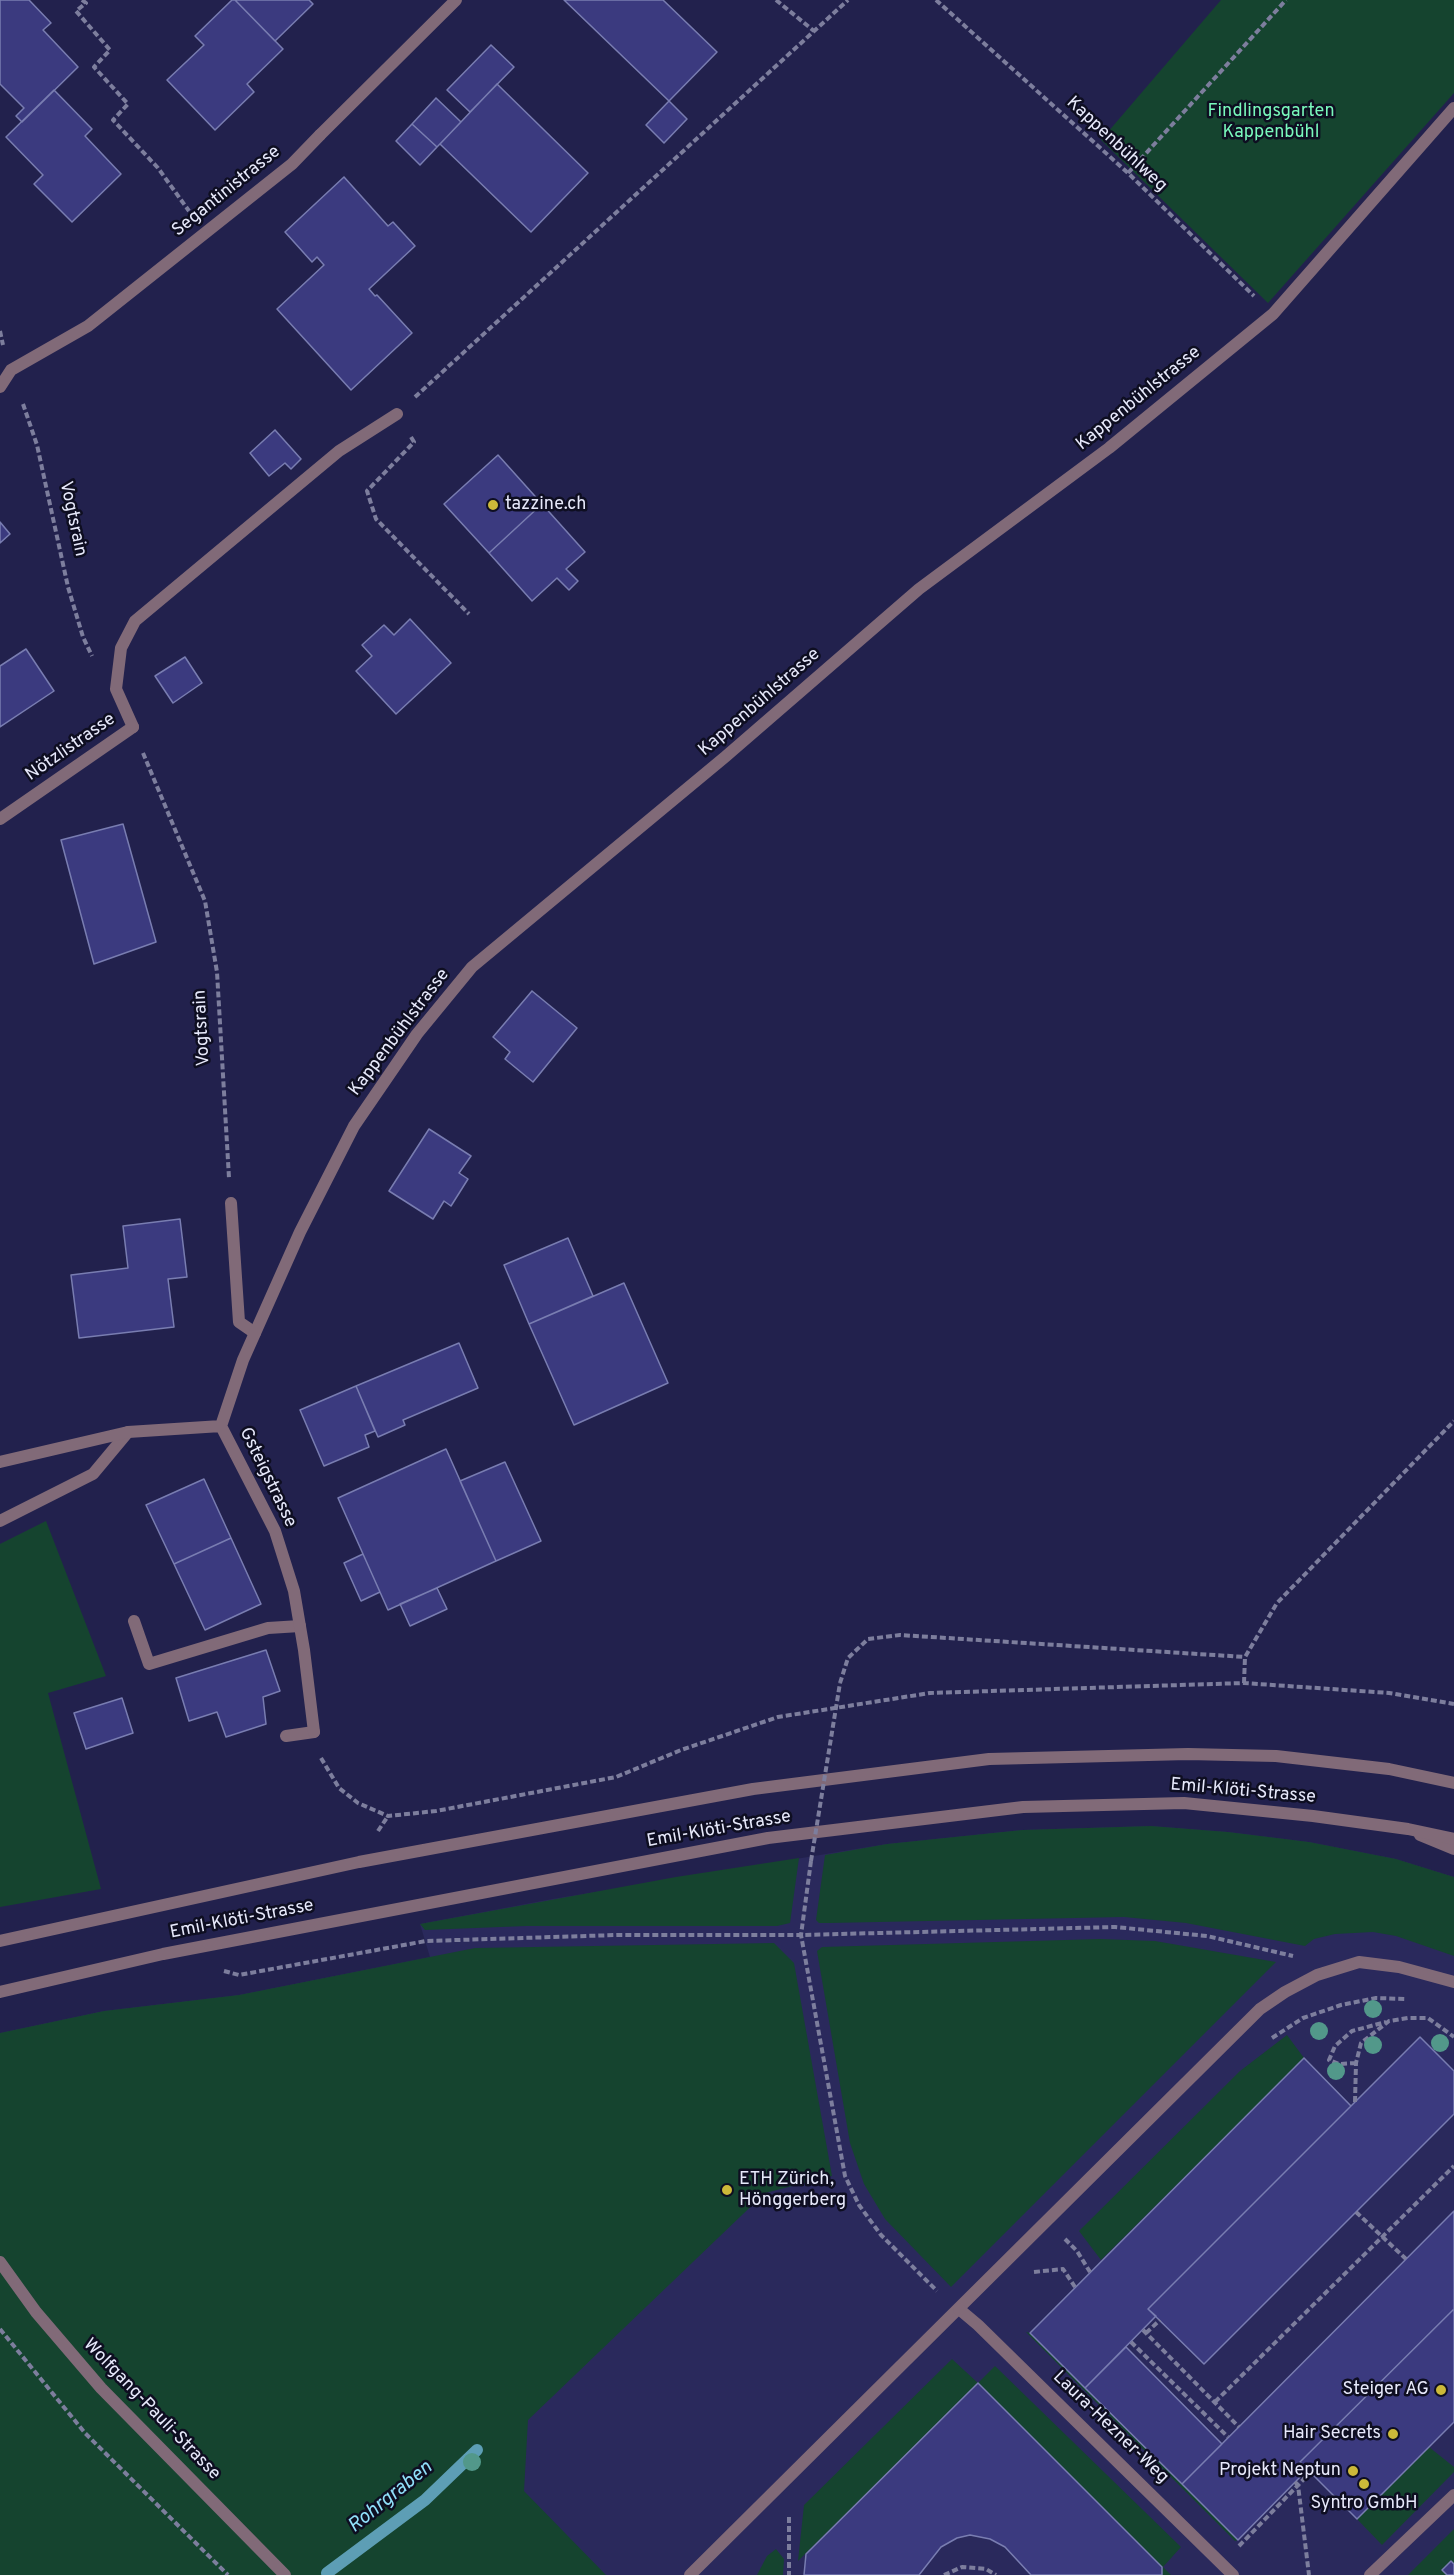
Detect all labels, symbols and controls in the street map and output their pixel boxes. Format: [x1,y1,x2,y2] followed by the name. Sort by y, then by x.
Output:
[1061,93,1171,197] street label: Kappenbühlweg
[1207,101,1335,144] park label: Findlingsgarten Kappenbühl
[169,142,285,242] street label: Segantinistrasse
[1072,342,1206,456] street label: Kappenbühlstrasse
[53,479,91,559] street label: Vogtsrain
[505,494,586,516] place label: tazzine.ch
[486,498,500,512] marker: tazzine.ch
[695,644,825,762] street label: Kappenbühlstrasse
[22,709,120,787] street label: Nötzlistrasse
[345,965,455,1101] street label: Kappenbühlstrasse
[190,989,216,1067] street label: Vogtsrain
[234,1425,300,1531] street label: Gsteigstrasse
[1169,1775,1317,1809] street label: Emil-Klöti-Strasse
[645,1807,793,1853] street label: Emil-Klöti-Strasse
[168,1895,316,1945] street label: Emil-Klöti-Strasse
[739,2169,846,2212] place label: ETH Zürich, Hönggerberg
[720,2183,734,2197] marker: ETH Zürich, Hönggerberg
[78,2335,224,2485] street label: Wolfgang-Pauli-Strasse
[1048,2367,1172,2489] street label: Laura-Hezner-Weg
[1343,2379,1429,2401] place label: Steiger AG
[1434,2383,1448,2397] marker: Steiger AG
[1283,2423,1381,2445] place label: Hair Secrets
[1386,2427,1400,2441] marker: Hair Secrets
[344,2457,438,2539] water label: Rohrgraben
[1219,2460,1341,2482] place label: Projekt Neptun
[1346,2464,1360,2478] marker: Projekt Neptun
[1357,2477,1371,2491] marker: Syntro GmbH
[1310,2493,1418,2515] place label: Syntro GmbH

